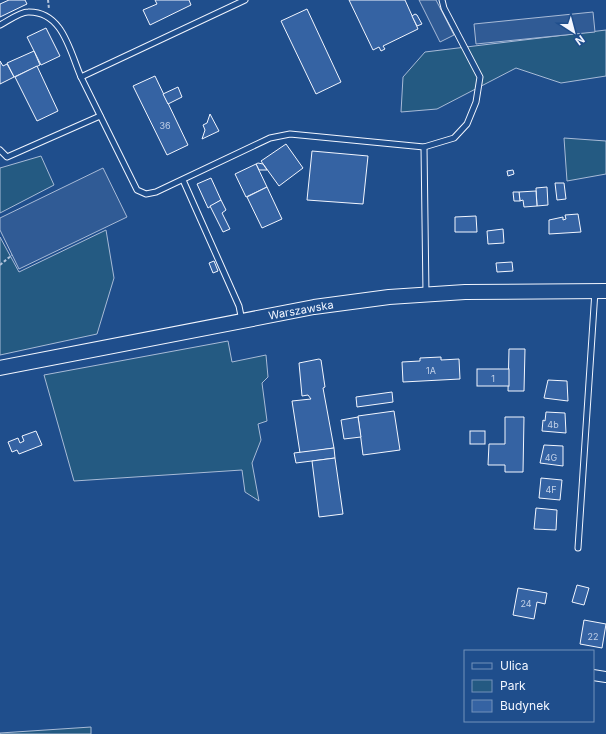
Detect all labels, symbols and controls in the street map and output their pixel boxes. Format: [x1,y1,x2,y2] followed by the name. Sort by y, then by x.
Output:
[554,12,594,52] north arrow
[572,32,587,48] text: N
[159,120,171,131] house number: 36
[267,297,335,323] street label: Warszawska
[426,365,436,376] house number: 1A
[491,373,495,384] house number: 1
[547,419,559,430] house number: 4b
[545,452,558,463] house number: 4G
[545,484,557,495] house number: 4F
[520,598,532,609] house number: 24
[588,631,598,642] house number: 22
[464,650,594,722] legend
[500,658,528,673] text: Ulica
[500,678,526,693] text: Park
[500,698,550,713] text: Budynek

